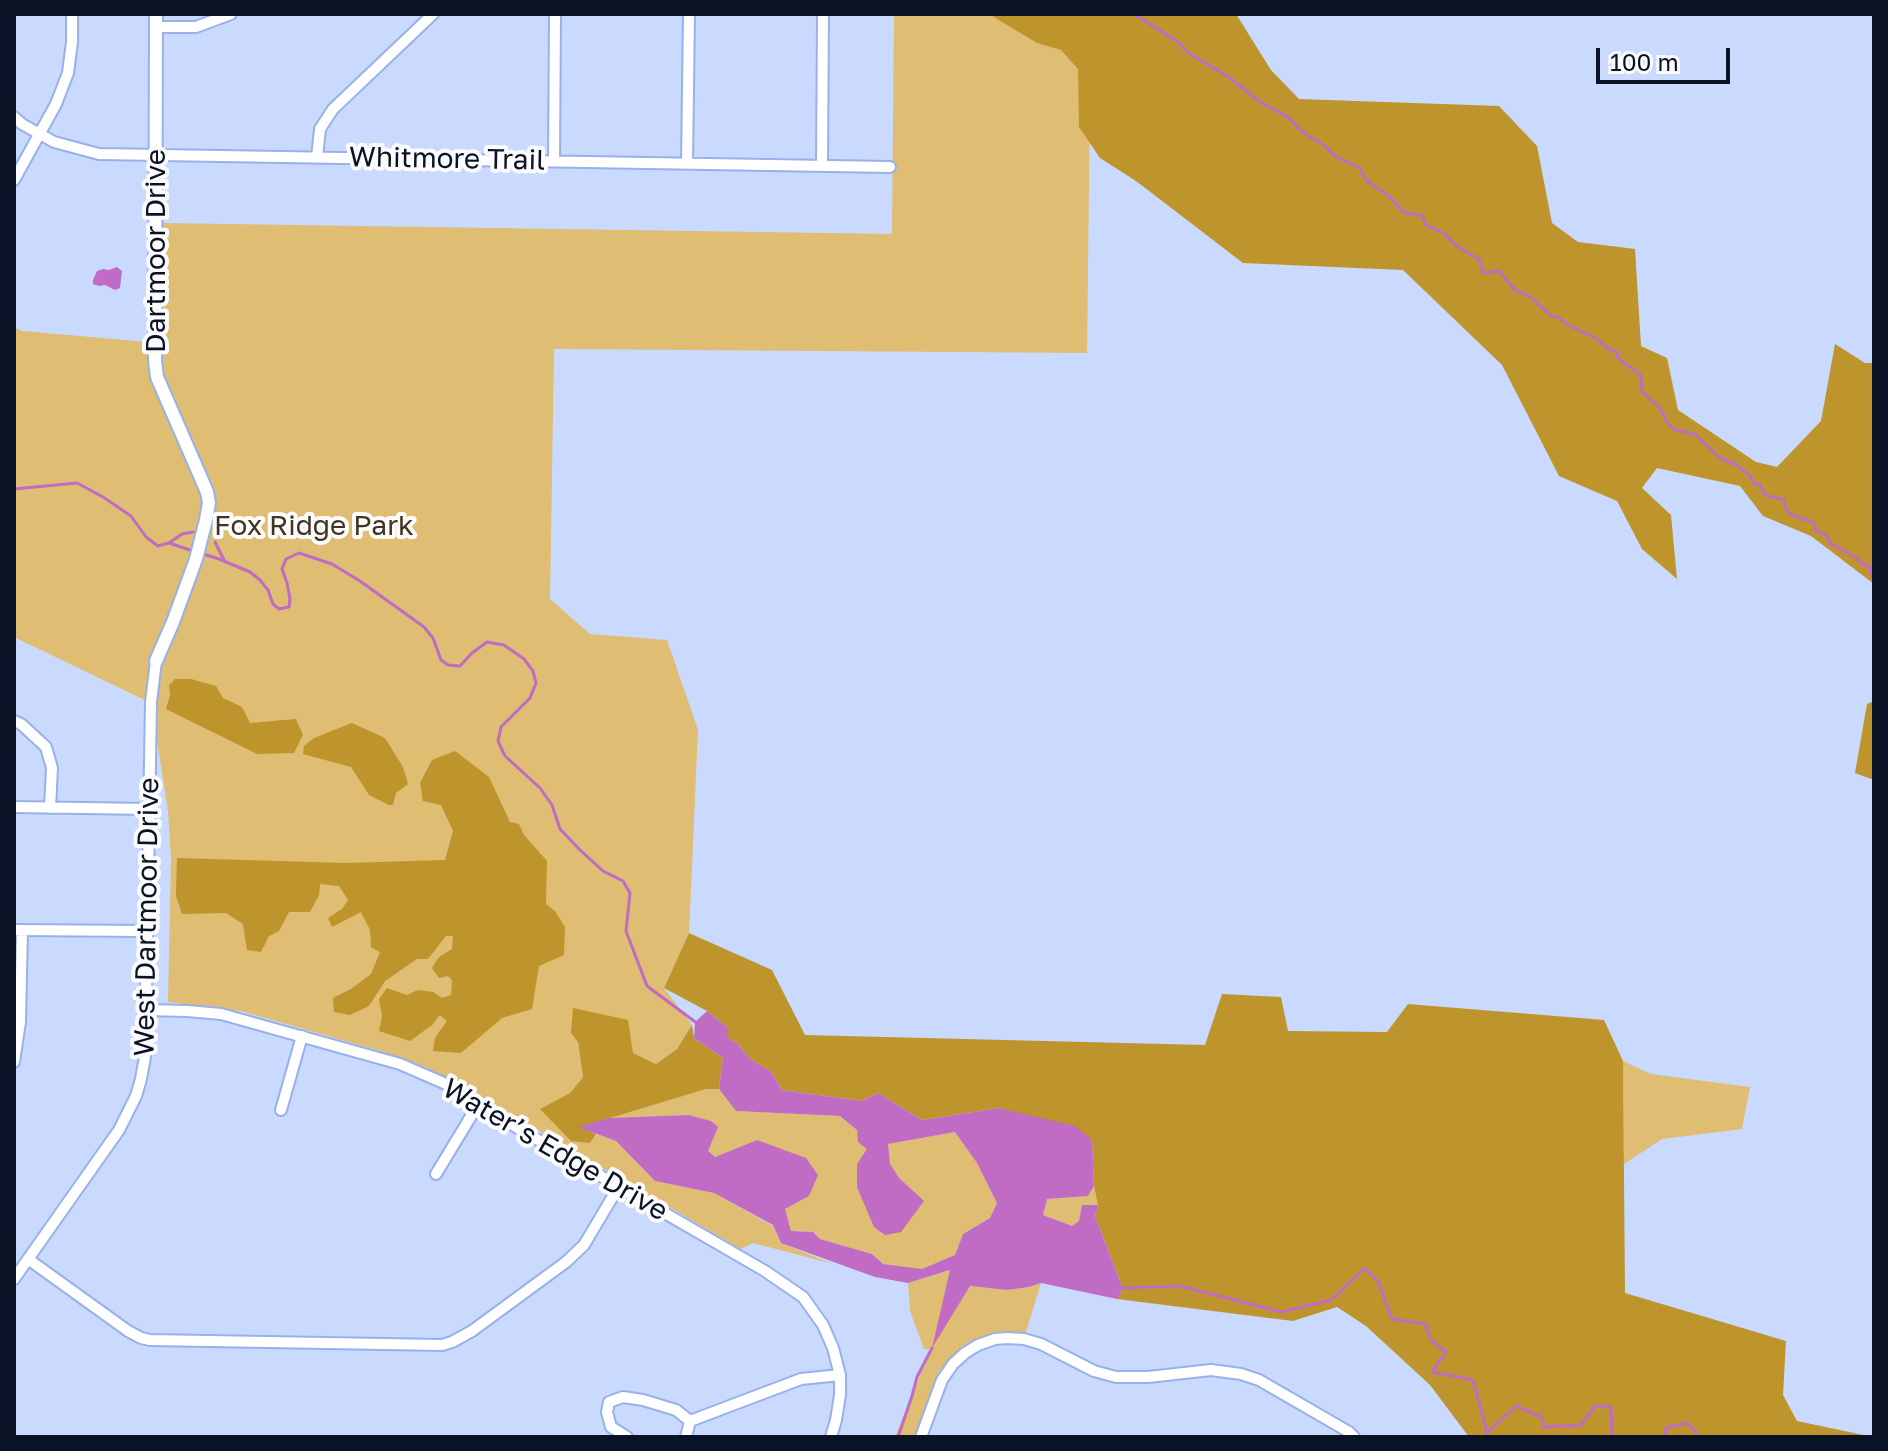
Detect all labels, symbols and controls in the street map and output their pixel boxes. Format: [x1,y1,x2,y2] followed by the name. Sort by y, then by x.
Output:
[1600,32,1734,82] scale bar
[1610,47,1679,76] text: 100 m
[349,140,545,178] street label: Whitmore Trail
[139,149,173,353] street label: Dartmoor Drive
[214,509,414,543] park label: Fox Ridge Park
[128,777,166,1057] street label: West Dartmoor Drive
[436,1072,674,1228] street label: Water’s Edge Drive

